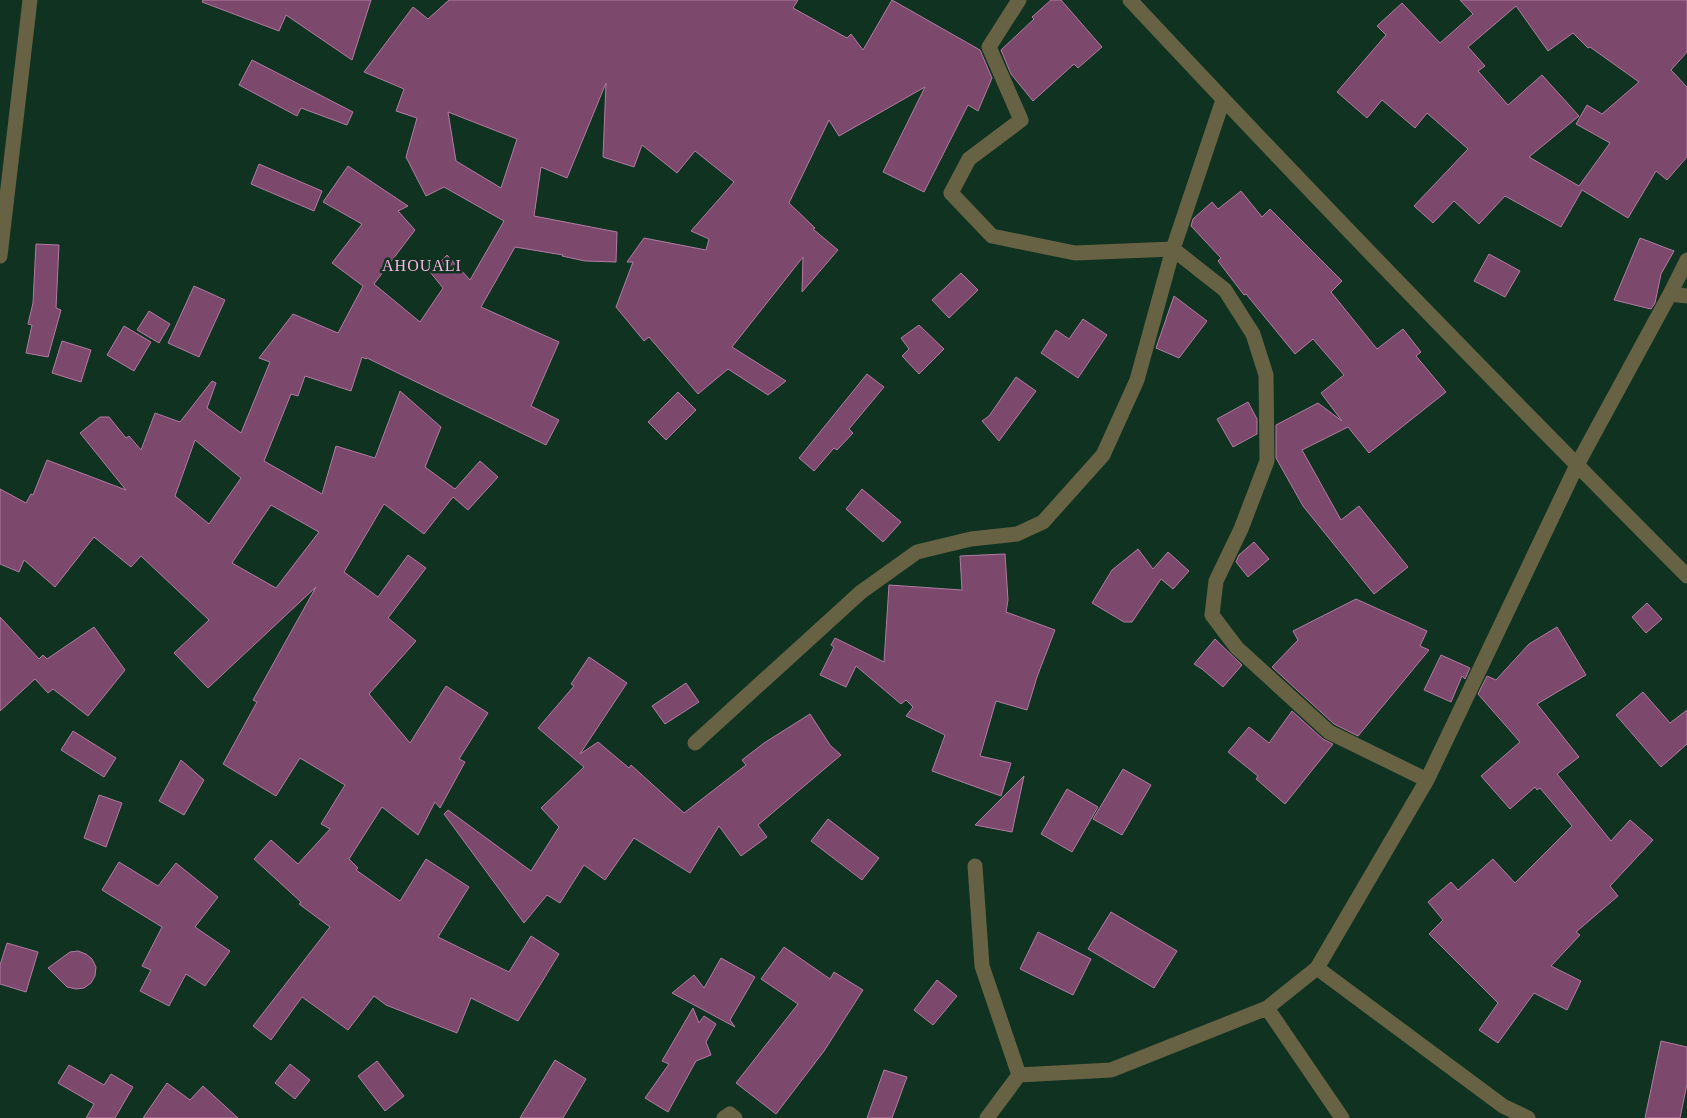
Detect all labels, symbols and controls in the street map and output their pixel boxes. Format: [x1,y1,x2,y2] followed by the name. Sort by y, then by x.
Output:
[382,257,462,274] district label: AHOUALI

